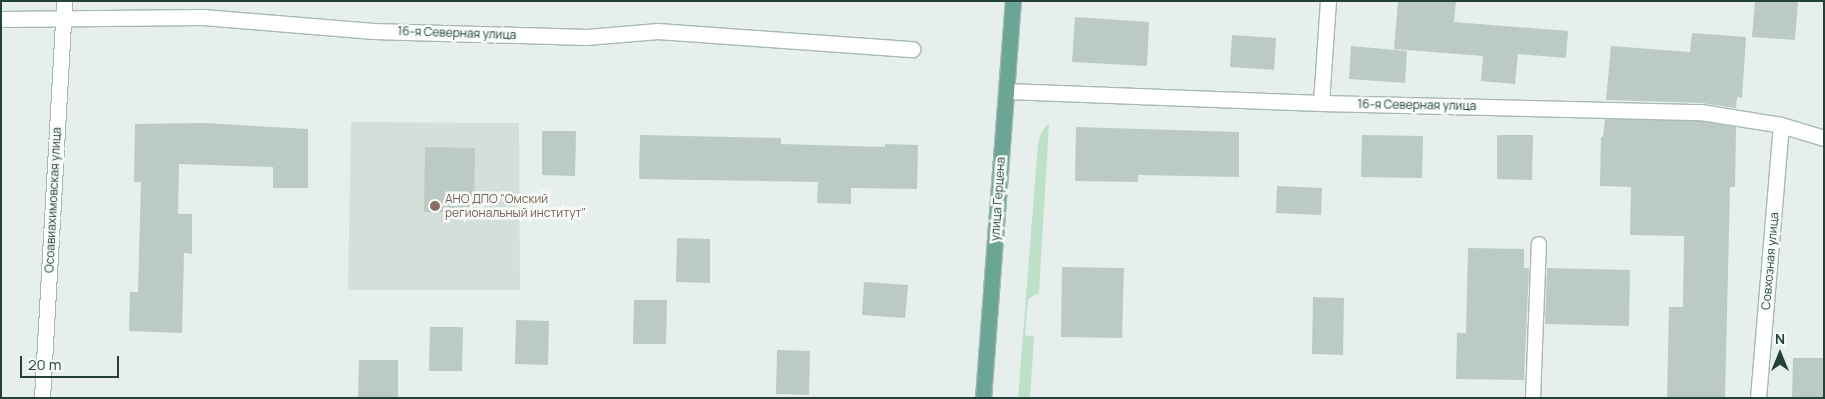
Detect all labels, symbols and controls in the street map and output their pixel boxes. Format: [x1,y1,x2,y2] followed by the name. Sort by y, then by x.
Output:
[397,24,517,42] street label: 16-я Северная улица
[1357,97,1477,113] street label: 16-я Северная улица
[42,127,64,273] street label: Осоавиахимовская улица
[988,157,1008,241] street label: улица Герцена
[445,192,586,220] place label: АНО ДПО "Омский региональный институт"
[429,200,441,212] marker: АНО ДПО "Омский региональный институт"
[1759,212,1781,310] street label: Совхозная улица
[1755,329,1805,379] north arrow
[1775,329,1785,348] text: N
[22,346,121,378] scale bar
[28,354,61,375] text: 20 m

